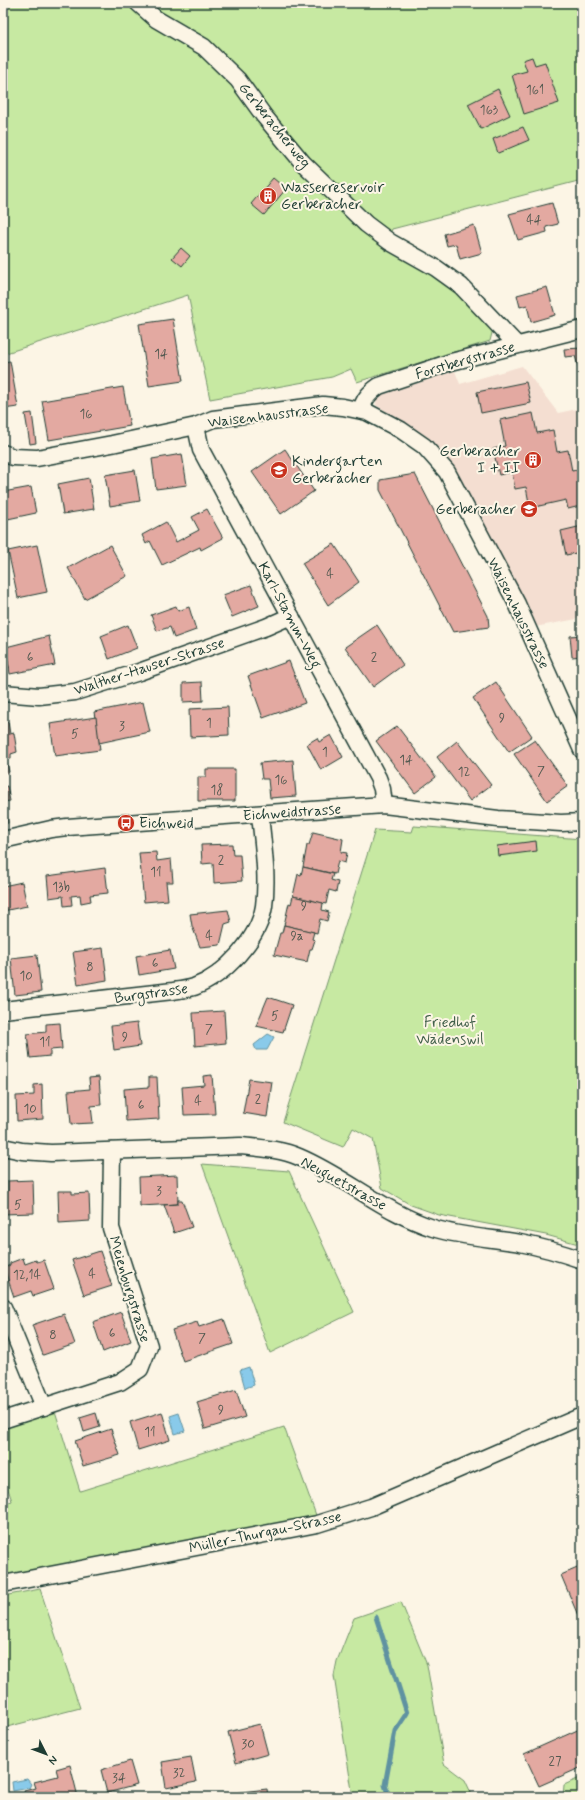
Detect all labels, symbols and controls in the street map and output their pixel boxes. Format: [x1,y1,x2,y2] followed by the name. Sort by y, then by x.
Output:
[233,79,315,173] street label: Gerberacherweg
[526,82,544,99] house number: 161
[480,102,499,119] house number: 163
[281,178,384,215] place label: Wasserreservoir Gerberacher
[258,186,278,206] building icon: Wasserreservoir Gerberacher
[526,212,542,229] house number: 44
[413,337,518,386] street label: Forstbergstrasse
[154,346,168,363] house number: 14
[207,399,330,433] street label: Waisenhausstrasse
[79,406,93,423] house number: 16
[440,442,520,479] place label: Gerberacher I + II
[523,450,543,470] building icon: Gerberacher I + II
[292,452,383,489] place label: Kindergarten Gerberacher
[269,460,289,480] school or university icon: Kindergarten Gerberacher
[519,499,539,519] school or university icon: Gerberacher
[436,500,516,520] place label: Gerberacher
[482,554,554,673] street label: Waisenhausstrasse
[252,559,326,673] street label: Karl-Stamm-Weg
[326,566,334,583] house number: 4
[71,633,227,701] street label: Walther-Hauser-Strasse
[27,649,34,666] house number: 6
[371,649,378,666] house number: 2
[499,710,505,727] house number: 9
[206,715,212,732] house number: 1
[119,718,125,735] house number: 3
[71,726,79,743] house number: 5
[322,744,328,761] house number: 1
[399,752,413,769] house number: 14
[537,763,545,780] house number: 7
[458,764,470,781] house number: 12
[274,772,288,789] house number: 16
[211,782,223,799] house number: 18
[242,800,342,826] street label: Eichweidstrasse
[116,813,136,833] bus stop icon: Eichweid
[139,814,194,834] place label: Eichweid
[218,852,225,869] house number: 2
[150,864,162,881] house number: 11
[52,879,70,896] house number: 13b
[301,898,307,915] house number: 9
[205,928,213,945] house number: 4
[290,928,304,945] house number: 9a
[152,955,159,972] house number: 6
[86,959,94,976] house number: 8
[19,968,33,985] house number: 10
[113,979,190,1010] street label: Burgstrasse
[271,1008,279,1025] house number: 5
[416,1013,484,1050] park label: Friedhof Wädenswil
[205,1021,213,1038] house number: 7
[122,1029,128,1046] house number: 9
[39,1034,51,1051] house number: 11
[255,1091,262,1108] house number: 2
[194,1093,202,1110] house number: 4
[138,1097,145,1114] house number: 6
[23,1101,37,1118] house number: 10
[297,1152,390,1217] street label: Neuguetstrasse
[156,1183,162,1200] house number: 3
[14,1197,22,1214] house number: 5
[103,1234,155,1345] street label: Meienburgstrasse
[88,1266,96,1283] house number: 4
[13,1267,41,1284] house number: 12,14
[109,1325,116,1342] house number: 6
[49,1327,57,1344] house number: 8
[198,1330,206,1347] house number: 7
[218,1402,224,1419] house number: 9
[144,1424,156,1441] house number: 11
[187,1507,344,1559] street label: Müller-Thurgau-Strasse
[26,1734,66,1774] north arrow
[241,1736,255,1753] house number: 30
[45,1753,60,1767] text: N
[549,1753,562,1770] house number: 27
[173,1765,186,1782] house number: 32
[112,1770,126,1787] house number: 34

